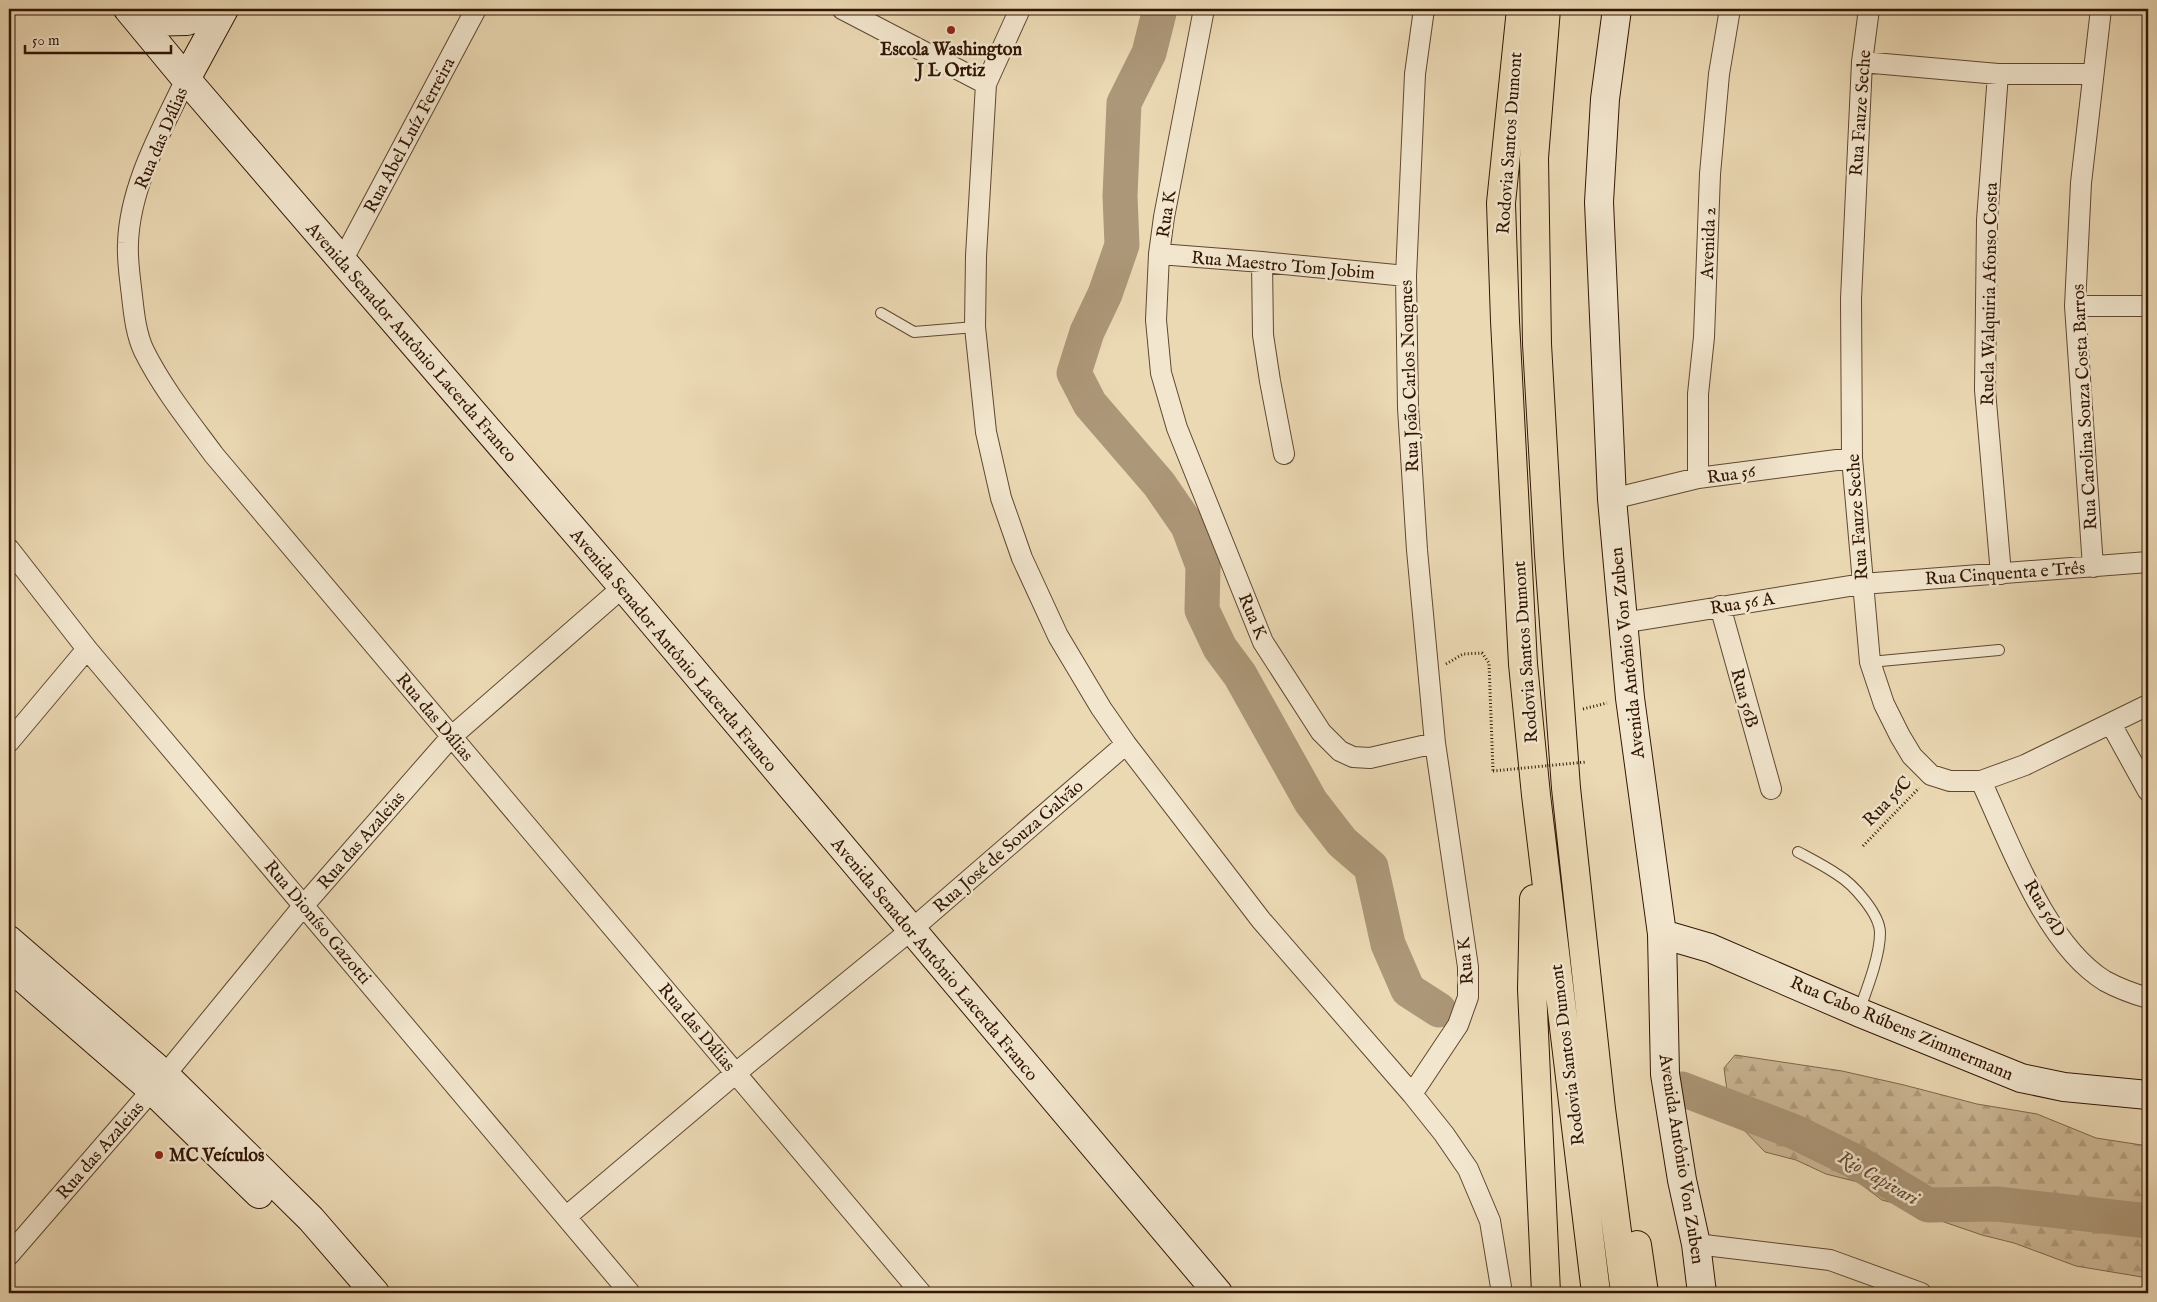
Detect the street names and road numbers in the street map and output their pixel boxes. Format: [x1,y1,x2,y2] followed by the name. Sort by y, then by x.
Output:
[1846,49,1877,177] street label: Rua Fauze Seche
[1493,51,1528,235] street label: Rodovia Santos Dumont
[360,54,461,217] street label: Rua Abel Luíz Ferreira
[131,84,194,193] street label: Rua das Dálias
[1977,182,2004,406] street label: Ruela Walquiria Afonso Costa
[1152,188,1183,240] street label: Rua K
[1697,207,1722,280] street label: Avenida 2
[300,217,522,468] street label: Avenida Senador Antônio Lacerda Franco
[1190,247,1376,286] street label: Rua Maestro Tom Jobim
[1396,279,1425,472] street label: Rua João Carlos Nougues
[2068,283,2103,531] street label: Rua Carolina Souza Costa Barros
[1843,453,1874,581] street label: Rua Fauze Seche
[1705,461,1757,490] street label: Rua 56
[564,524,782,778] street label: Avenida Senador Antônio Lacerda Franco
[1606,546,1651,761] street label: Avenida Antônio Von Zuben
[1924,557,2086,592] street label: Rua Cinquenta e Três
[1509,560,1544,744] street label: Rodovia Santos Dumont
[1708,588,1777,621] street label: Rua 56 A
[1232,590,1272,644] street label: Rua K
[1724,666,1763,731] street label: Rua 56B
[390,669,477,767] street label: Rua das Dálias
[1858,772,1918,832] street label: Rua 56C
[929,775,1089,919] street label: Rua José de Souza Galvão
[313,787,411,895] street label: Rua das Azaleias
[825,833,1043,1087] street label: Avenida Senador Antônio Lacerda Franco
[258,856,376,990] street label: Rua Dioníso Gazotti
[2018,876,2070,942] street label: Rua 56D
[1453,935,1480,986] street label: Rua K
[1546,963,1591,1147] street label: Rodovia Santos Dumont
[1786,972,2017,1087] street label: Rua Cabo Rúbens Zimmermann
[652,979,739,1077] street label: Rua das Dálias
[1652,1052,1709,1266] street label: Avenida Antônio Von Zuben
[52,1097,150,1205] street label: Rua das Azaleias

